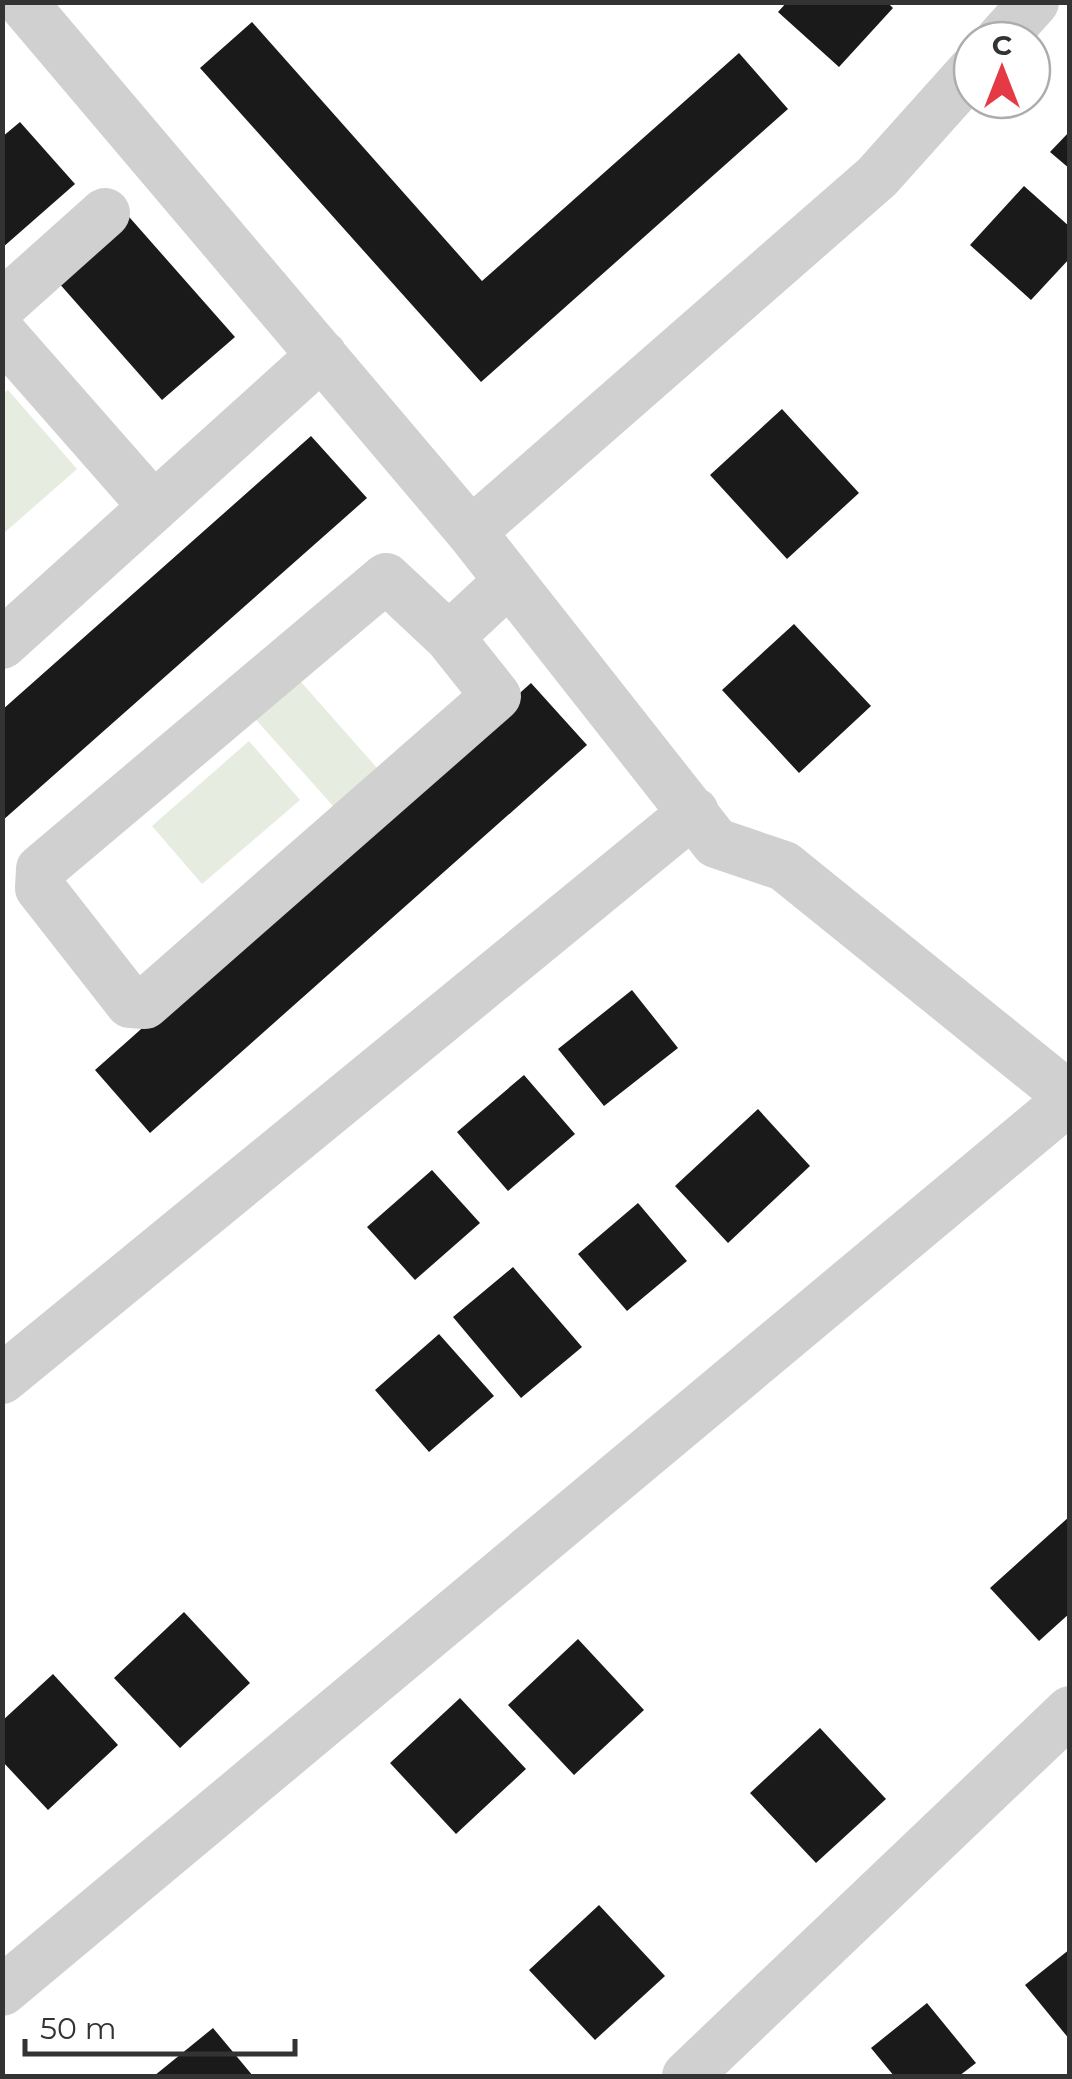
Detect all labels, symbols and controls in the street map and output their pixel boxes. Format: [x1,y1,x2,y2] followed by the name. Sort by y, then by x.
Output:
[952,20,1052,120] north arrow
[992,28,1012,62] text: С
[25,1994,295,2056] scale bar
[40,2010,117,2047] text: 50 m

